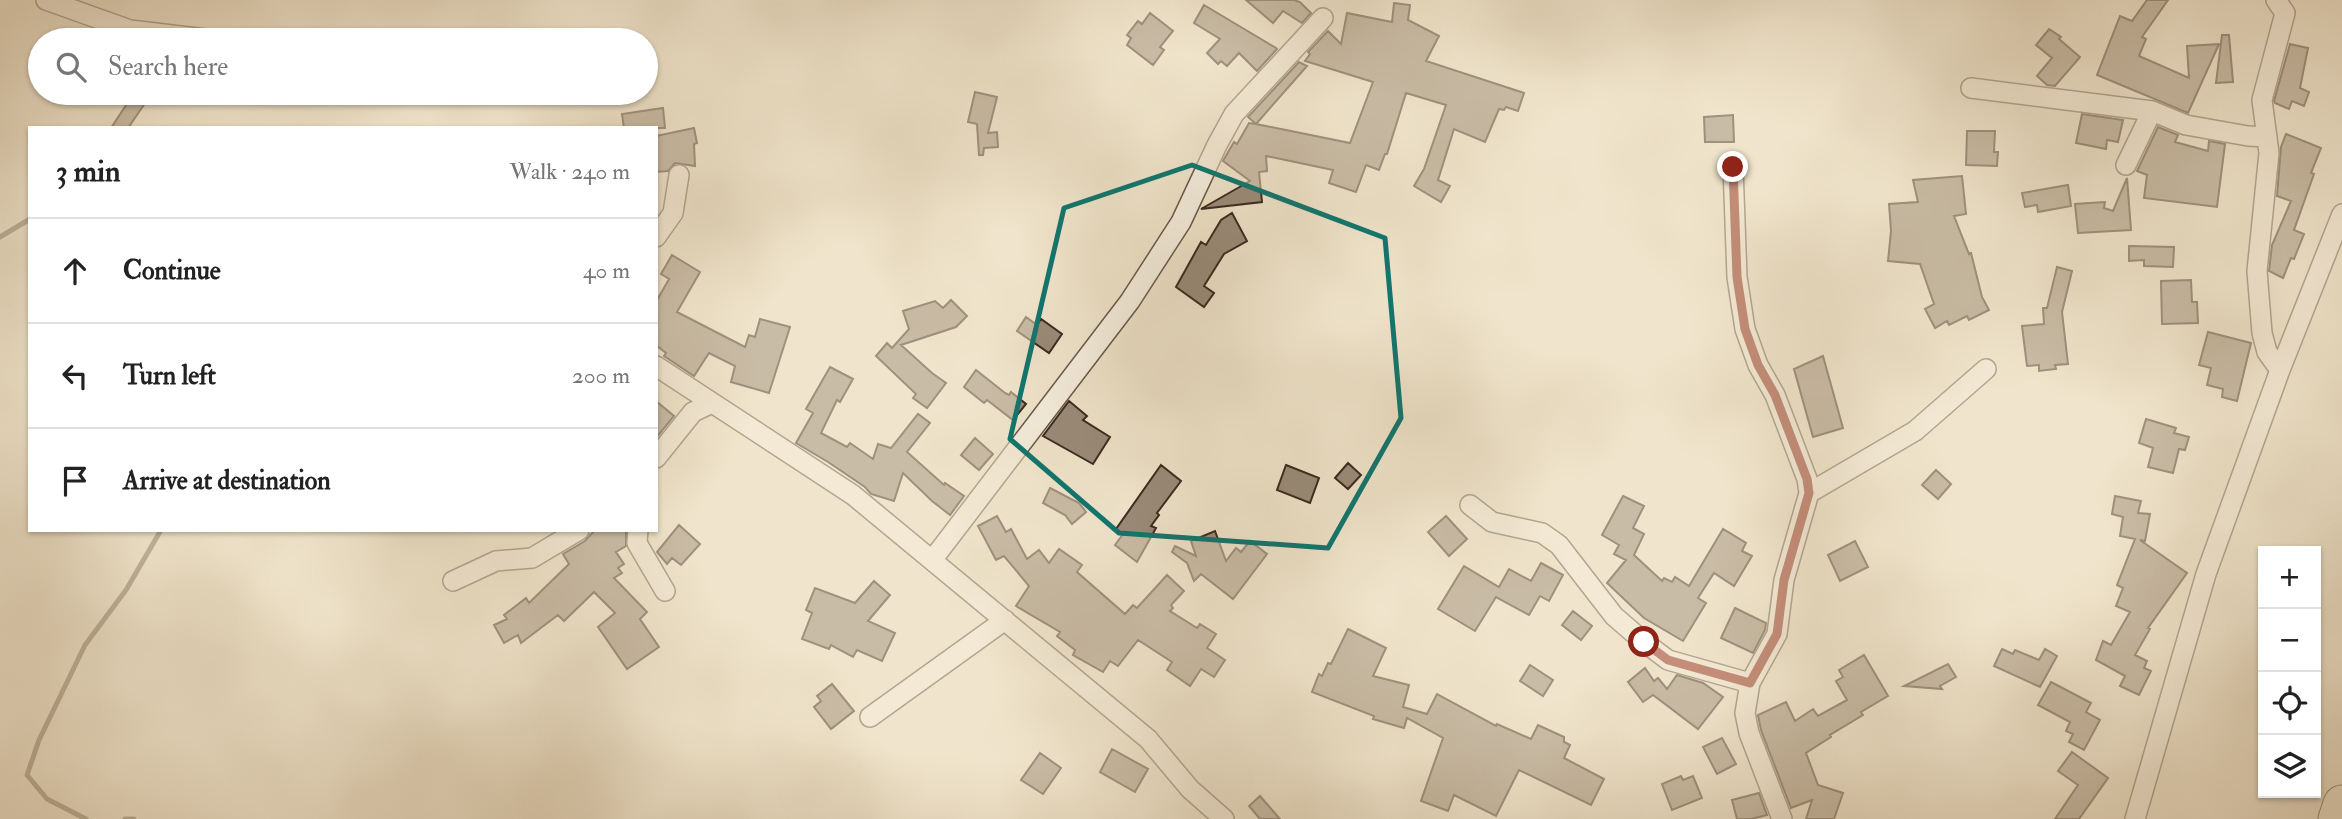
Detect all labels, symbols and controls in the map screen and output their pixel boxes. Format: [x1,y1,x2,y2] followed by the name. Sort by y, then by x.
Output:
[28,28,658,105] search box
[52,48,90,86] icon: search
[108,51,228,83] text: Search here
[1717,151,1748,182] route end
[56,153,121,190] text: 3 min
[510,157,630,186] text: Walk · 240 m
[56,252,94,290] icon: ahead
[123,255,221,287] text: Continue
[583,256,630,285] text: 40 m
[56,357,94,395] icon: left
[123,360,216,392] text: Turn left
[572,361,630,390] text: 200 m
[56,462,94,500] icon: arrive
[123,465,331,497] text: Arrive at destination
[2258,546,2321,798] map controls
[2258,546,2321,609] button: +
[2258,609,2321,672] button: −
[1628,626,1659,657] route start
[2258,672,2321,735] button: locate
[2258,735,2321,798] button: layers

